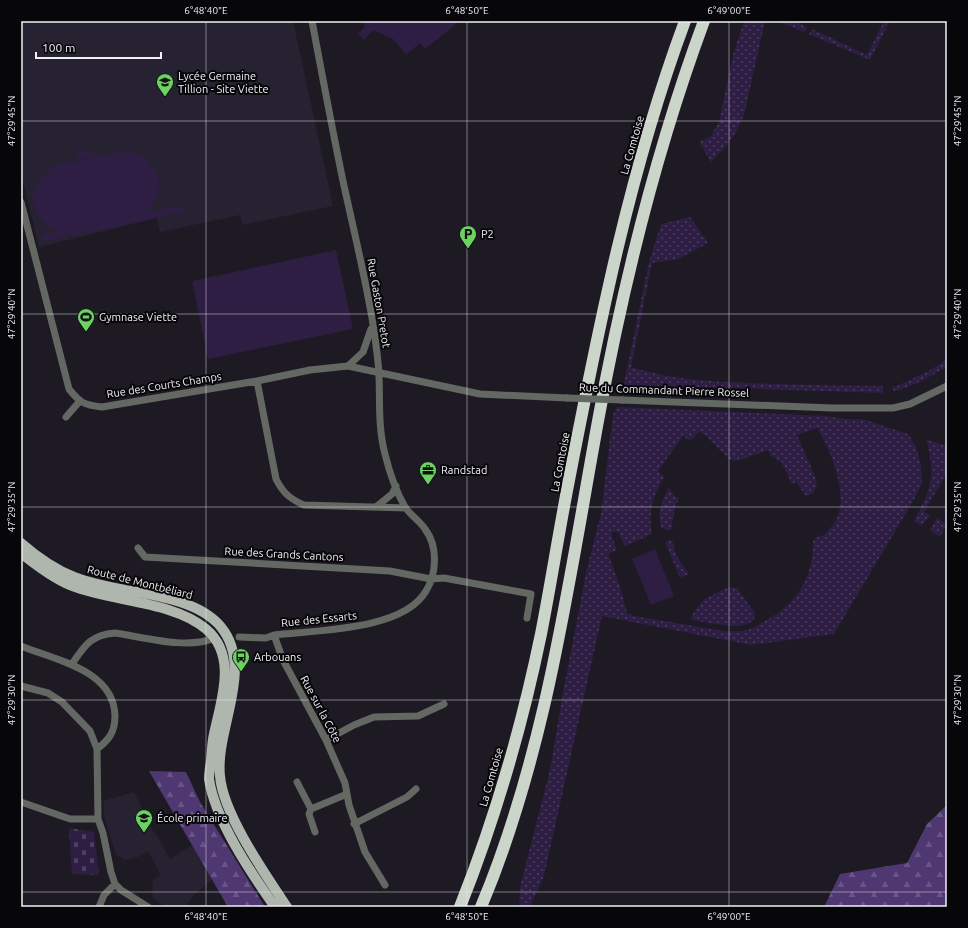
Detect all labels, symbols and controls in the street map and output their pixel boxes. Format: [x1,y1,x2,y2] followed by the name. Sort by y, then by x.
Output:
[184,5,228,16] text: 6°48'40"E
[445,5,489,16] text: 6°48'50"E
[707,5,751,16] text: 6°49'00"E
[36,34,161,60] scale bar
[42,41,75,54] text: 100 m
[178,70,269,95] place label: Lycée Germaine Tillion - Site Viette
[155,72,175,97] school or university icon: Lycée Germaine Tillion - Site Viette
[6,96,17,146] text: 47°29'45"N
[952,96,963,146] text: 47°29'45"N
[618,114,646,176] street label: La Comtoise
[458,224,478,249] parking icon: P2
[481,228,494,240] place label: P2
[365,257,393,349] street label: Rue Gaston Pretot
[6,289,17,339] text: 47°29'40"N
[952,289,963,339] text: 47°29'40"N
[76,307,96,332] sports icon: Gymnase Viette
[99,311,177,323] place label: Gymnase Viette
[106,370,223,400] street label: Rue des Courts Champs
[579,381,749,399] street label: Rue du Commandant Pierre Rossel
[548,431,572,493] street label: La Comtoise
[418,460,438,485] office icon: Randstad
[441,464,487,476] place label: Randstad
[6,482,17,532] text: 47°29'35"N
[952,482,963,532] text: 47°29'35"N
[224,545,344,563] street label: Rue des Grands Cantons
[86,563,194,601] street label: Route de Montbéliard
[280,609,358,629] street label: Rue des Essarts
[231,647,251,672] bus stop icon: Arbouans
[254,651,301,663] place label: Arbouans
[298,673,344,745] street label: Rue sur la Côte
[6,675,17,725] text: 47°29'30"N
[952,675,963,725] text: 47°29'30"N
[477,746,505,808] street label: La Comtoise
[134,808,154,833] school or university icon: École primaire
[157,811,227,824] place label: École primaire
[184,911,228,922] text: 6°48'40"E
[445,911,489,922] text: 6°48'50"E
[707,911,751,922] text: 6°49'00"E

